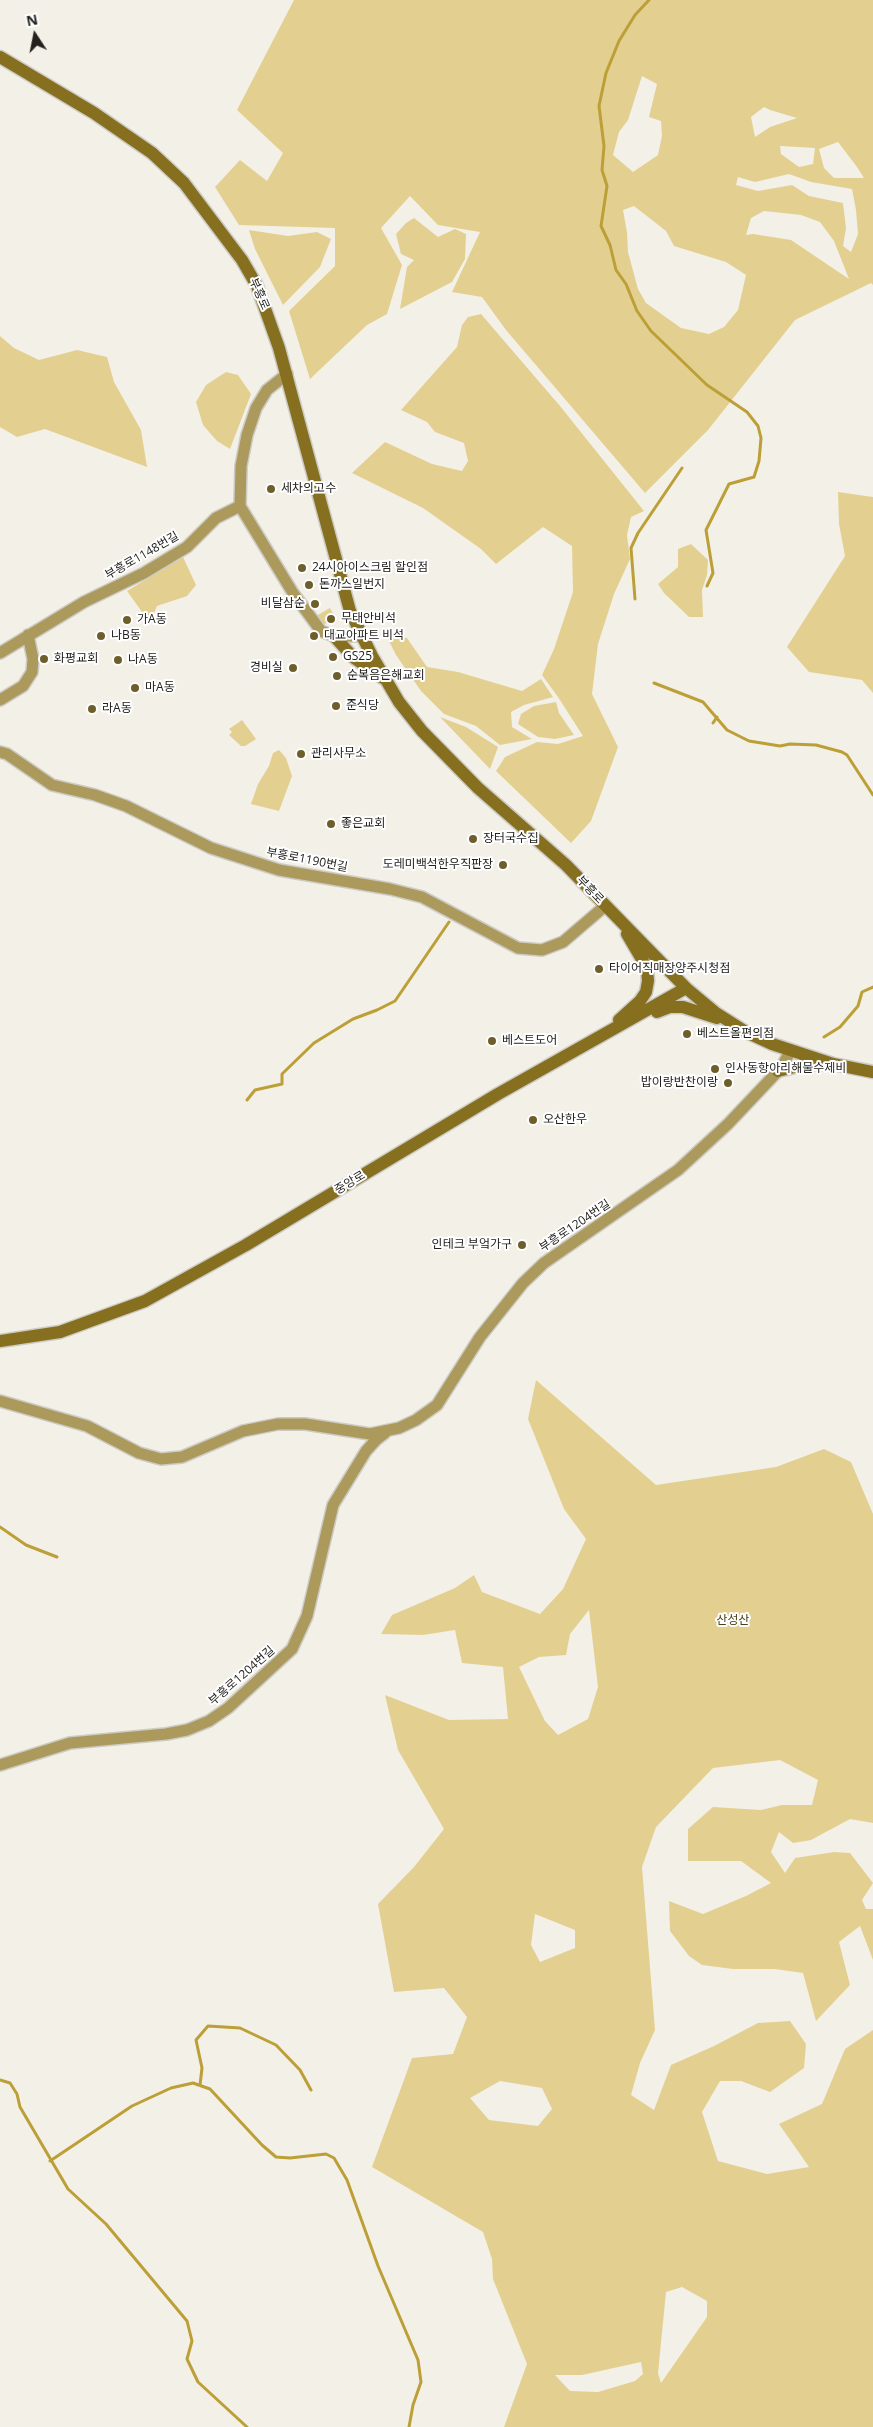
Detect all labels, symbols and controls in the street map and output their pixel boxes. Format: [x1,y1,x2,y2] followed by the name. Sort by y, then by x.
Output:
[25,9,39,30] text: N
[10,10,60,60] north arrow
[246,276,272,312] street label: 부흥로
[281,482,336,496] place label: 세차의고수
[265,483,277,495] marker: 세차의고수
[103,529,181,583] street label: 부흥로1148번길
[312,561,428,575] place label: 24시아이스크림 할인점
[296,562,308,574] marker: 24시아이스크림 할인점
[319,578,385,592] place label: 돈까스일번지
[303,579,315,591] marker: 돈까스일번지
[261,597,305,611] place label: 비달삼순
[309,598,321,610] marker: 비달삼순
[341,612,396,626] place label: 무태안비석
[137,613,167,627] place label: 가A동
[325,613,337,625] marker: 무태안비석
[121,614,133,626] marker: 가A동
[111,629,141,643] place label: 나B동
[324,629,404,643] place label: 대교아파트 비석
[95,630,107,642] marker: 나B동
[308,630,320,642] marker: 대교아파트 비석
[343,650,372,664] place label: GS25
[327,651,339,663] marker: GS25
[54,652,98,666] place label: 화평교회
[38,653,50,665] marker: 화평교회
[128,653,158,667] place label: 나A동
[112,654,124,666] marker: 나A동
[250,661,283,675] place label: 경비실
[287,662,299,674] marker: 경비실
[347,669,424,683] place label: 순복음은해교회
[331,670,343,682] marker: 순복음은해교회
[145,681,175,695] place label: 마A동
[129,682,141,694] marker: 마A동
[346,699,379,713] place label: 준식당
[330,700,342,712] marker: 준식당
[102,702,132,716] place label: 라A동
[86,703,98,715] marker: 라A동
[311,747,366,761] place label: 관리사무소
[295,748,307,760] marker: 관리사무소
[341,817,385,831] place label: 좋은교회
[325,818,337,830] marker: 좋은교회
[483,832,538,846] place label: 장터국수집
[467,833,479,845] marker: 장터국수집
[265,845,349,875] street label: 부흥로1190번길
[383,858,493,872] place label: 도레미백석한우직판장
[497,859,509,871] marker: 도레미백석한우직판장
[573,873,607,907] street label: 부흥로
[609,962,730,976] place label: 타이어직매장양주시청점
[593,963,605,975] marker: 타이어직매장양주시청점
[697,1027,774,1041] place label: 베스트올편의점
[681,1028,693,1040] marker: 베스트올편의점
[502,1034,557,1048] place label: 베스트도어
[486,1035,498,1047] marker: 베스트도어
[725,1062,846,1076] place label: 인사동항아리해물수제비
[709,1063,721,1075] marker: 인사동항아리해물수제비
[641,1076,718,1090] place label: 밥이랑반찬이랑
[722,1077,734,1089] marker: 밥이랑반찬이랑
[543,1113,587,1127] place label: 오산한우
[527,1114,539,1126] marker: 오산한우
[332,1168,368,1198] street label: 중앙로
[537,1197,613,1255] street label: 부흥로1204번길
[432,1238,512,1252] place label: 인테크 부엌가구
[516,1239,528,1251] marker: 인테크 부엌가구
[716,1614,750,1628] park label: 산성산
[206,1643,278,1709] street label: 부흥로1204번길

